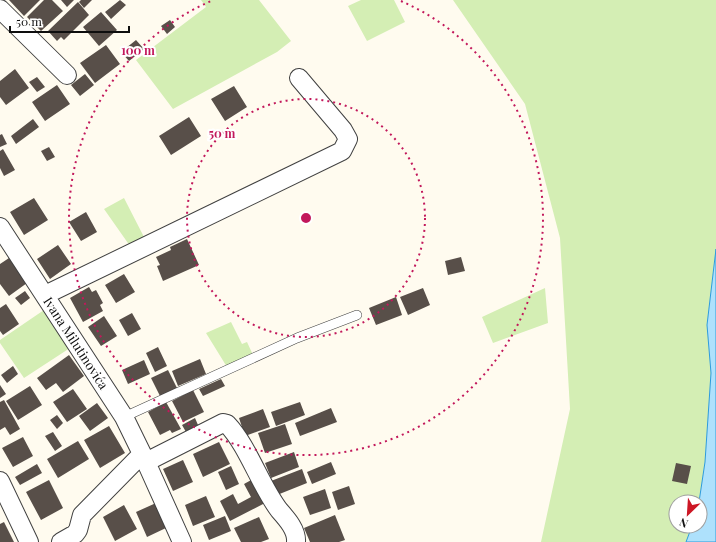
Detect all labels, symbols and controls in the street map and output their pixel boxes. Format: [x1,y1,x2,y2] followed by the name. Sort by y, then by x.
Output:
[10,8,129,34] scale bar
[16,13,42,29] text: 50 m
[121,42,155,58] text: 100 m
[209,125,236,141] text: 50 m
[299,211,313,225] centre of rings
[40,293,113,393] street label: Ivana Milutinovića
[668,494,708,534] north arrow
[677,515,690,532] text: N

